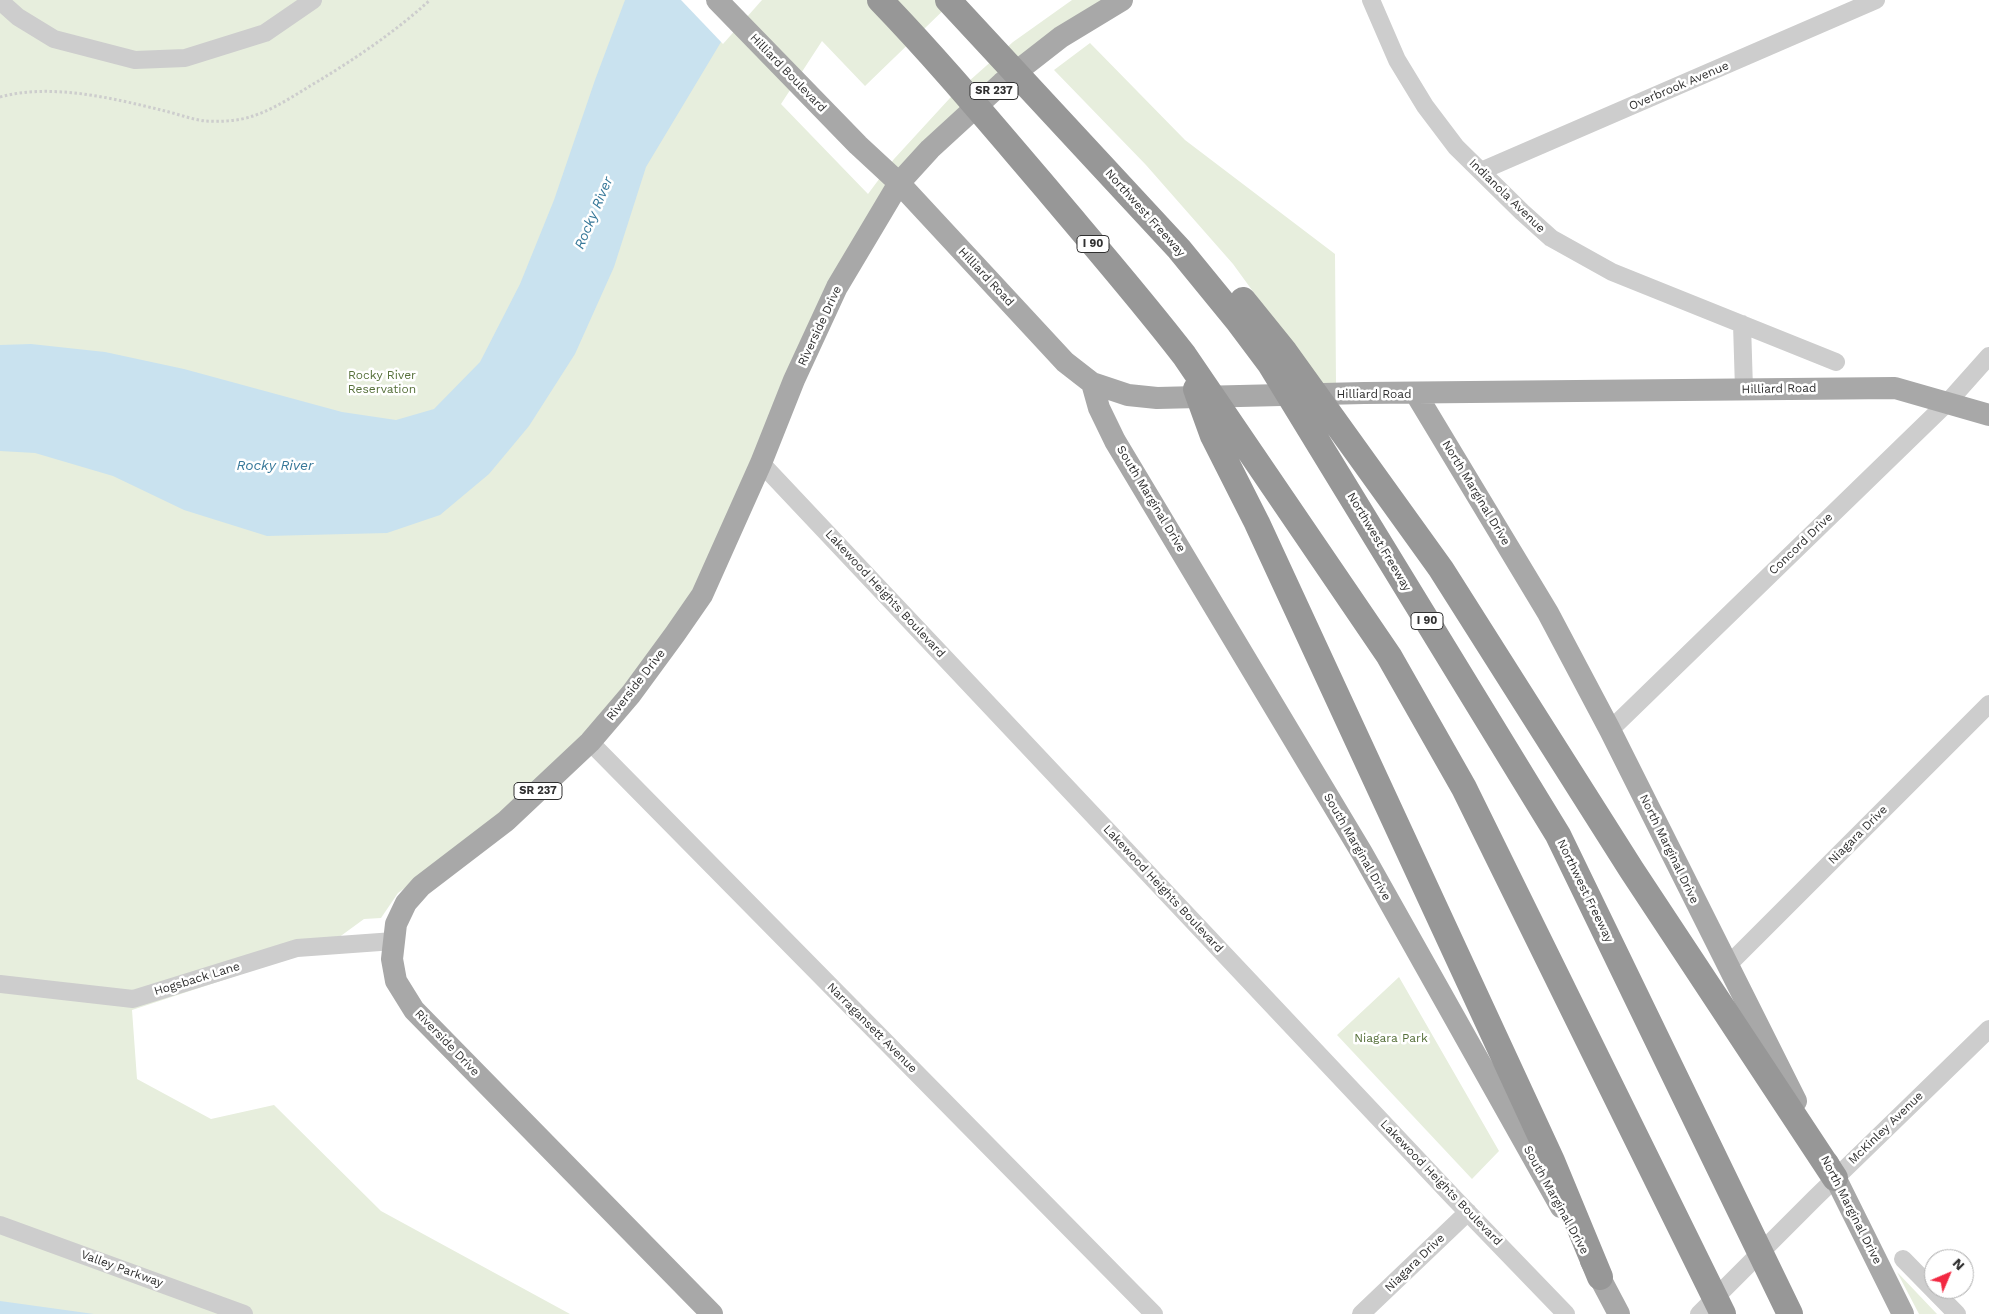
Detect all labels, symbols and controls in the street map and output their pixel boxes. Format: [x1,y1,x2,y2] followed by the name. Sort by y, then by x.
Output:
[747,31,829,115] street label: Hilliard Boulevard
[1627,58,1731,114] street label: Overbrook Avenue
[970,82,1018,100] road number: SR 237
[1466,156,1548,236] street label: Indianola Avenue
[1102,166,1188,260] street label: Northwest Freeway
[571,174,617,252] water label: Rocky River
[1077,235,1109,252] road number: I 90
[955,245,1017,309] street label: Hilliard Road
[795,284,845,368] street label: Riverside Drive
[348,368,416,396] park label: Rocky River Reservation
[1741,381,1817,397] street label: Hilliard Road
[1337,387,1411,401] street label: Hilliard Road
[1439,438,1513,548] street label: North Marginal Drive
[1113,443,1189,555] street label: South Marginal Drive
[236,458,314,474] water label: Rocky River
[1344,490,1414,594] street label: Northwest Freeway
[1766,510,1836,578] street label: Concord Drive
[822,527,948,661] street label: Lakewood Heights Boulevard
[1411,612,1443,630] road number: I 90
[604,646,668,724] street label: Riverside Drive
[514,782,562,799] road number: SR 237
[1320,791,1394,903] street label: South Marginal Drive
[1636,792,1702,906] street label: North Marginal Drive
[1826,803,1890,867] street label: Niagara Drive
[1100,822,1226,956] street label: Lakewood Heights Boulevard
[1554,837,1616,945] street label: Northwest Freeway
[152,959,242,999] street label: Hogsback Lane
[824,980,920,1076] street label: Narragansett Avenue
[412,1007,482,1079] street label: Riverside Drive
[1354,1031,1428,1045] park label: Niagara Park
[1846,1089,1926,1167] street label: McKinley Avenue
[1377,1117,1505,1249] street label: Lakewood Heights Boulevard
[1520,1143,1592,1257] street label: South Marginal Drive
[1817,1153,1885,1267] street label: North Marginal Drive
[1382,1231,1448,1295] street label: Niagara Drive
[79,1247,165,1291] street label: Valley Parkway
[1924,1249,1974,1299] north arrow
[1950,1255,1968,1273] text: N

